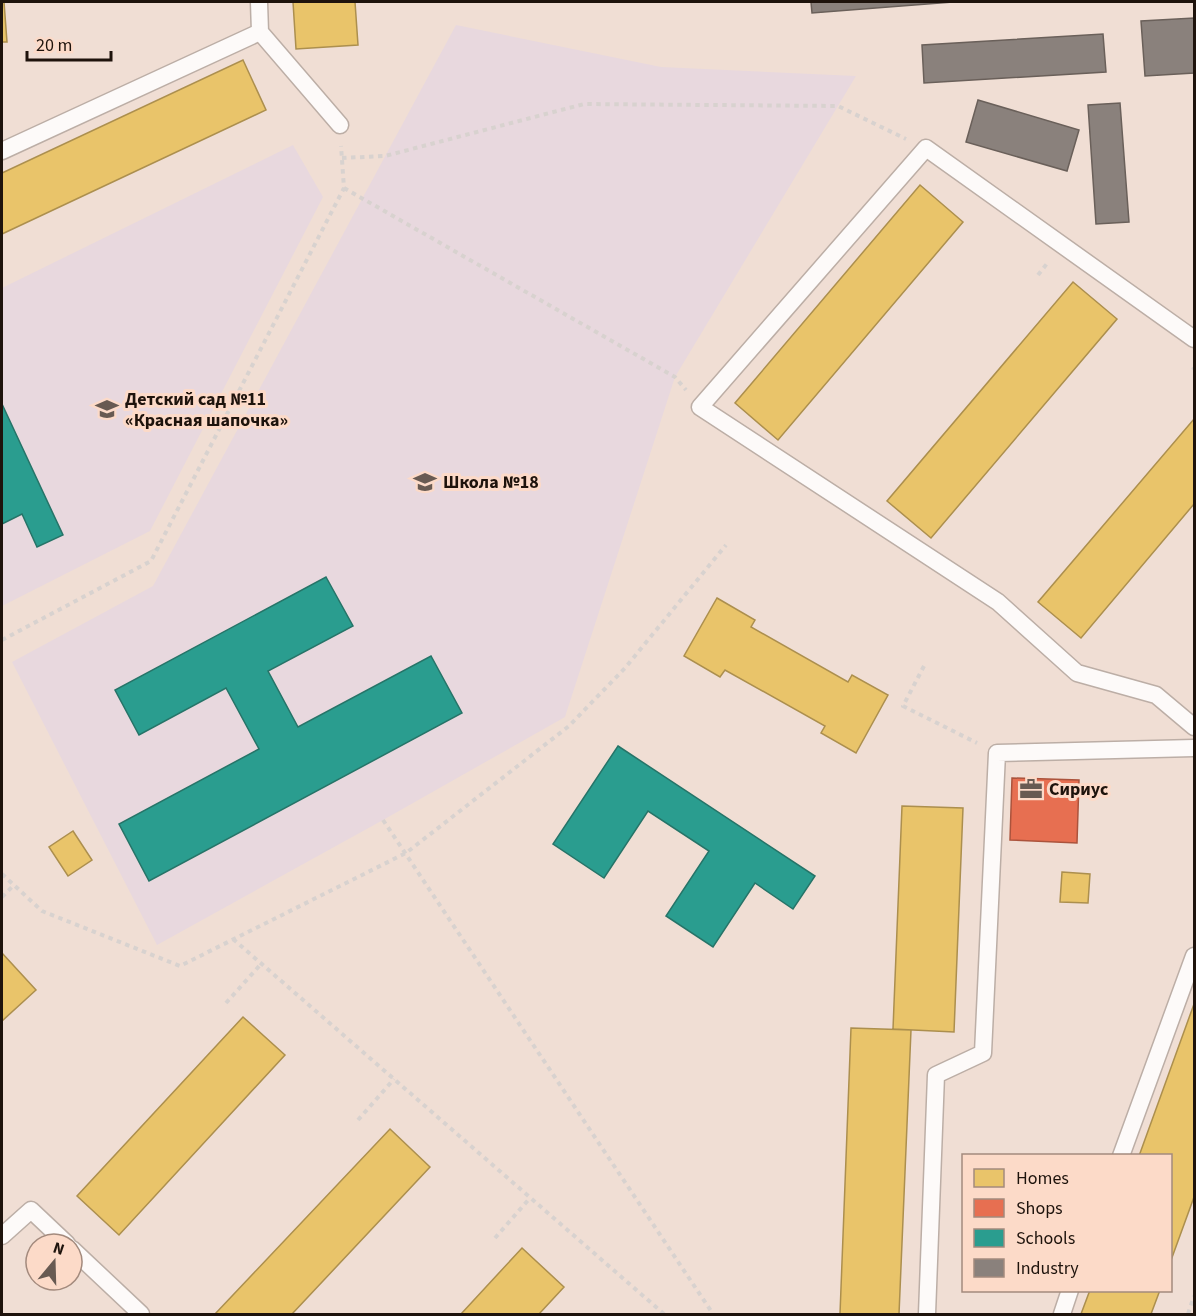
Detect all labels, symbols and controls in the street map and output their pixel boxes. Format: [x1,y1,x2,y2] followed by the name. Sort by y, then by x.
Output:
[27,24,111,62] scale bar
[36,33,72,58] text: 20 m
[125,387,288,433] place label: Детский сад №11 «Красная шапочка»
[94,396,120,422] school or university icon: Детский сад №11 «Красная шапочка»
[412,469,438,495] school or university icon: Школа №18
[443,470,539,495] place label: Школа №18
[1018,776,1044,802] office icon: Сириус
[1049,777,1109,802] place label: Сириус
[962,1154,1172,1292] legend
[1016,1166,1069,1191] text: Homes
[1016,1196,1063,1221] text: Shops
[1016,1226,1075,1251] text: Schools
[24,1232,84,1292] north arrow
[50,1237,67,1261] text: N
[1016,1256,1079,1281] text: Industry

